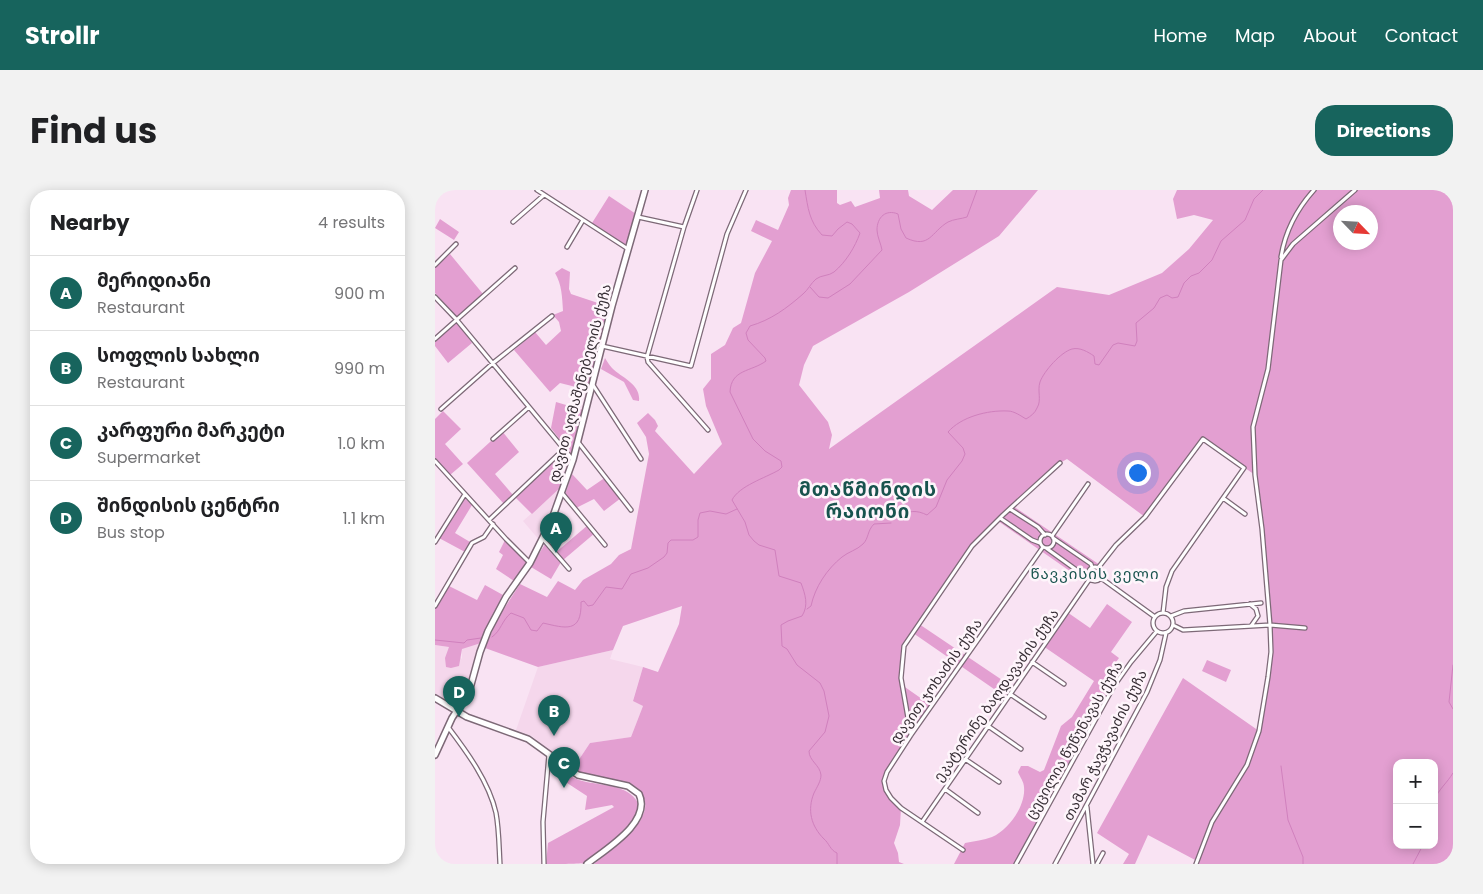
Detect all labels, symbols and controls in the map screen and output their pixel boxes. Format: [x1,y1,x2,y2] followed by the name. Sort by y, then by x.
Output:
[25,19,100,52] text: Strollr
[1153,23,1207,48] text: Home
[1235,23,1275,48] text: Map
[1303,23,1357,48] text: About
[1385,23,1458,48] text: Contact
[1315,105,1453,156] button: Directions
[30,106,157,155] text: Find us
[1333,205,1378,250] north arrow
[50,208,130,237] text: Nearby
[318,211,385,234] text: 4 results
[97,267,211,294] text: მერიდიანი
[60,282,72,305] text: A
[334,282,385,305] text: 900 m
[544,282,616,484] street label: დავით აღმაშენებელის ქუჩა
[97,296,185,319] text: Restaurant
[97,342,260,369] text: სოფლის სახლი
[61,357,71,380] text: B
[334,357,385,380] text: 990 m
[97,371,185,394] text: Restaurant
[97,417,285,444] text: კარფური მარკეტი
[60,432,72,455] text: C
[337,432,385,455] text: 1.0 km
[97,446,201,469] text: Supermarket
[1125,460,1151,486] your location
[799,476,937,525] district label: მთაწმინდის რაიონი
[97,492,280,519] text: შინდისის ცენტრი
[60,507,72,530] text: D
[342,507,385,530] text: 1.1 km
[540,512,572,553] pin: A
[97,521,165,544] text: Bus stop
[1030,563,1160,584] district label: წავკისის ველი
[929,605,1063,785] street label: ეკატერინე ბაღდავაძის ქუჩა
[885,614,987,748] street label: დავით ჯოხაძის ქუჩა
[1021,657,1127,823] street label: ცეცილია წუწუნავას ქუჩა
[1058,666,1152,824] street label: თამარ ჭავჭავაძის ქუჩა
[443,676,475,717] pin: D
[538,695,570,736] pin: B
[548,747,580,788] pin: C
[1393,759,1438,849] map controls
[1393,759,1438,804] button: +
[1393,804,1438,849] button: −

